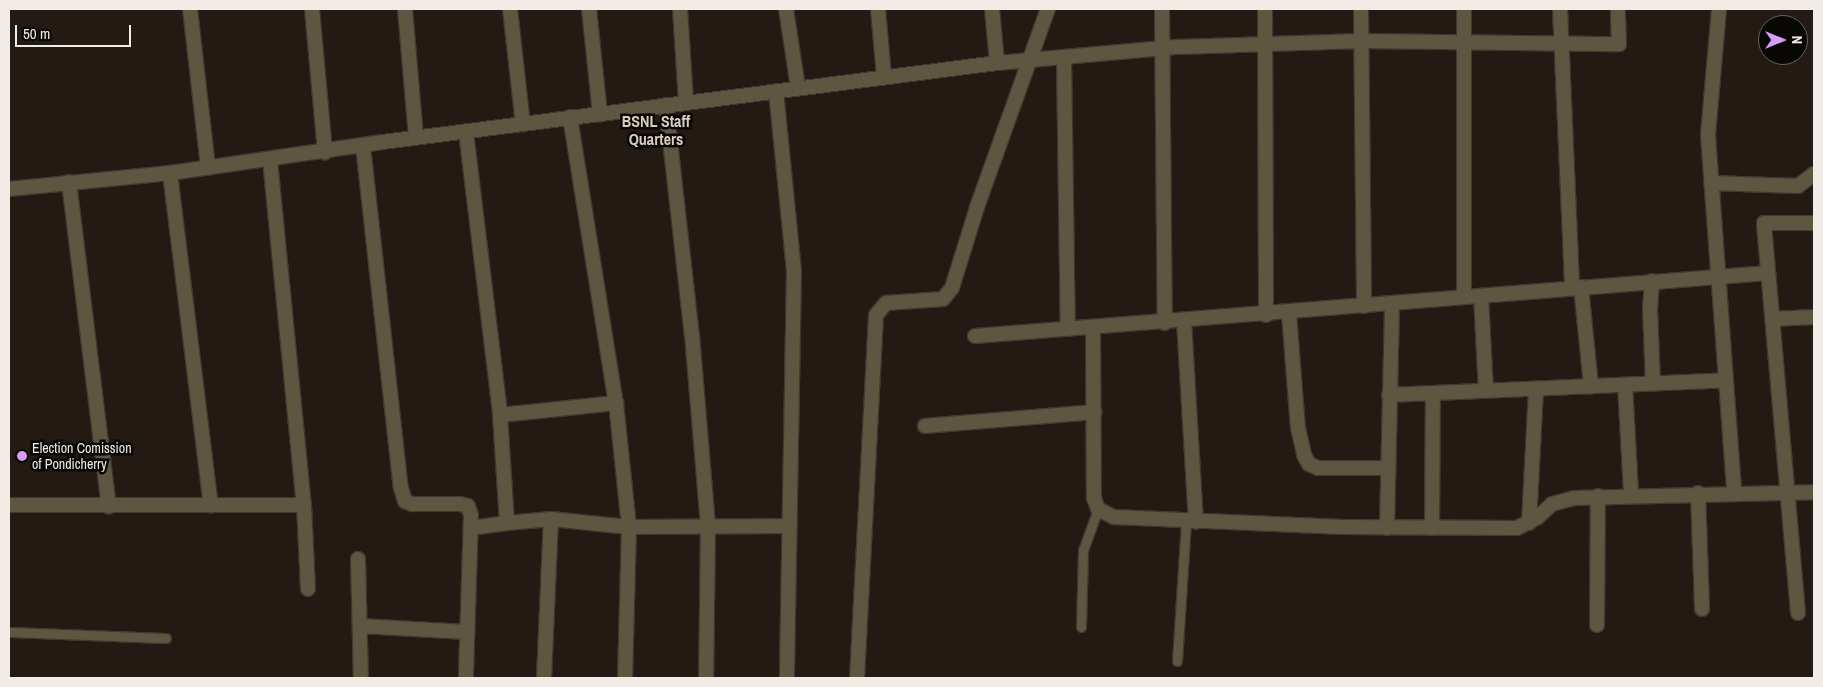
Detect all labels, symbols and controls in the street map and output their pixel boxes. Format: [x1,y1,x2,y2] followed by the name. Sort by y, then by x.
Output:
[18,15,134,47] scale bar
[1758,15,1808,65] north arrow
[23,23,50,44] text: 50 m
[1788,36,1806,44] text: N
[622,111,690,149] district label: BSNL Staff Quarters
[32,440,132,472] place label: Election Comission of Pondicherry
[16,450,28,462] marker: Election Comission of Pondicherry

